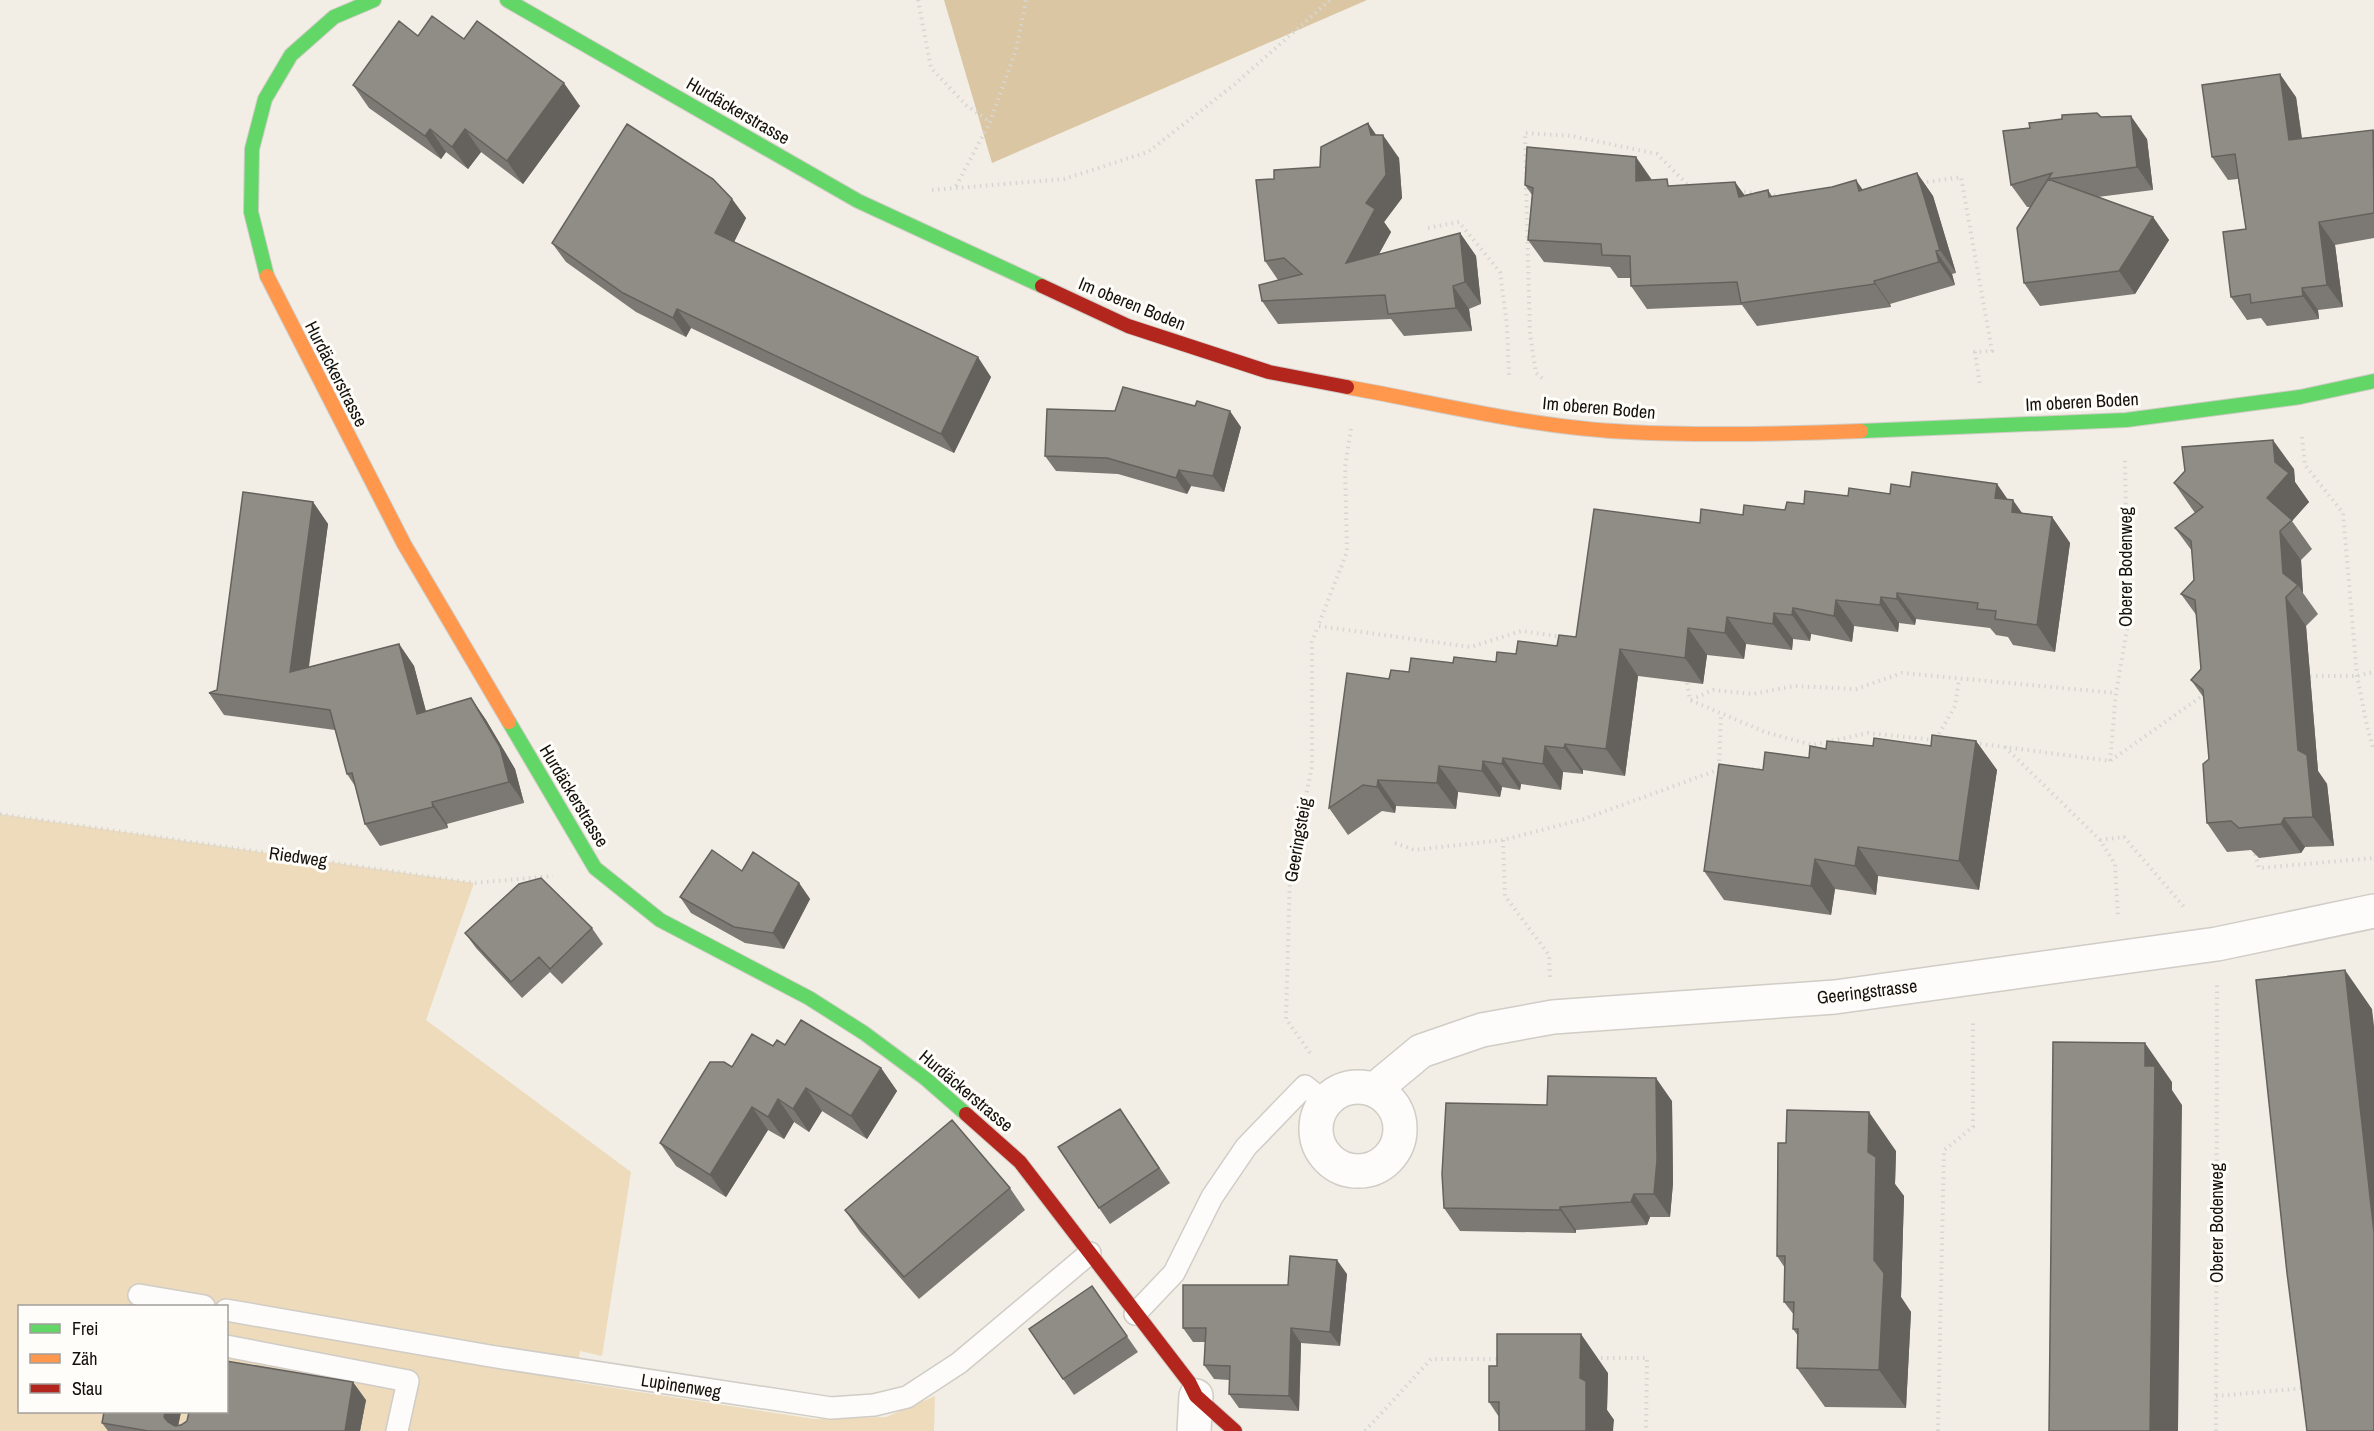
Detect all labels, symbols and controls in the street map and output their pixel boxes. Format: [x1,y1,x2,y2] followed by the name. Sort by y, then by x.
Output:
[682,71,795,150] street label: Hurdäckerstrasse
[1075,271,1189,336] street label: Im oberen Boden
[299,317,374,431] street label: Hurdäckerstrasse
[2025,386,2139,417] street label: Im oberen Boden
[1542,390,1657,425] street label: Im oberen Boden
[2113,506,2138,627] street label: Oberer Bodenweg
[534,740,615,852] street label: Hurdäckerstrasse
[1278,795,1317,884] street label: Geeringsteig
[267,840,329,873] street label: Riedweg
[1815,973,1919,1010] street label: Geeringstrasse
[914,1044,1019,1137] street label: Hurdäckerstrasse
[2204,1162,2229,1283] street label: Oberer Bodenweg
[18,1305,228,1413] legend
[72,1316,98,1341] text: Frei
[72,1346,97,1371] text: Zäh
[639,1367,724,1404] street label: Lupinenweg
[72,1376,102,1401] text: Stau

